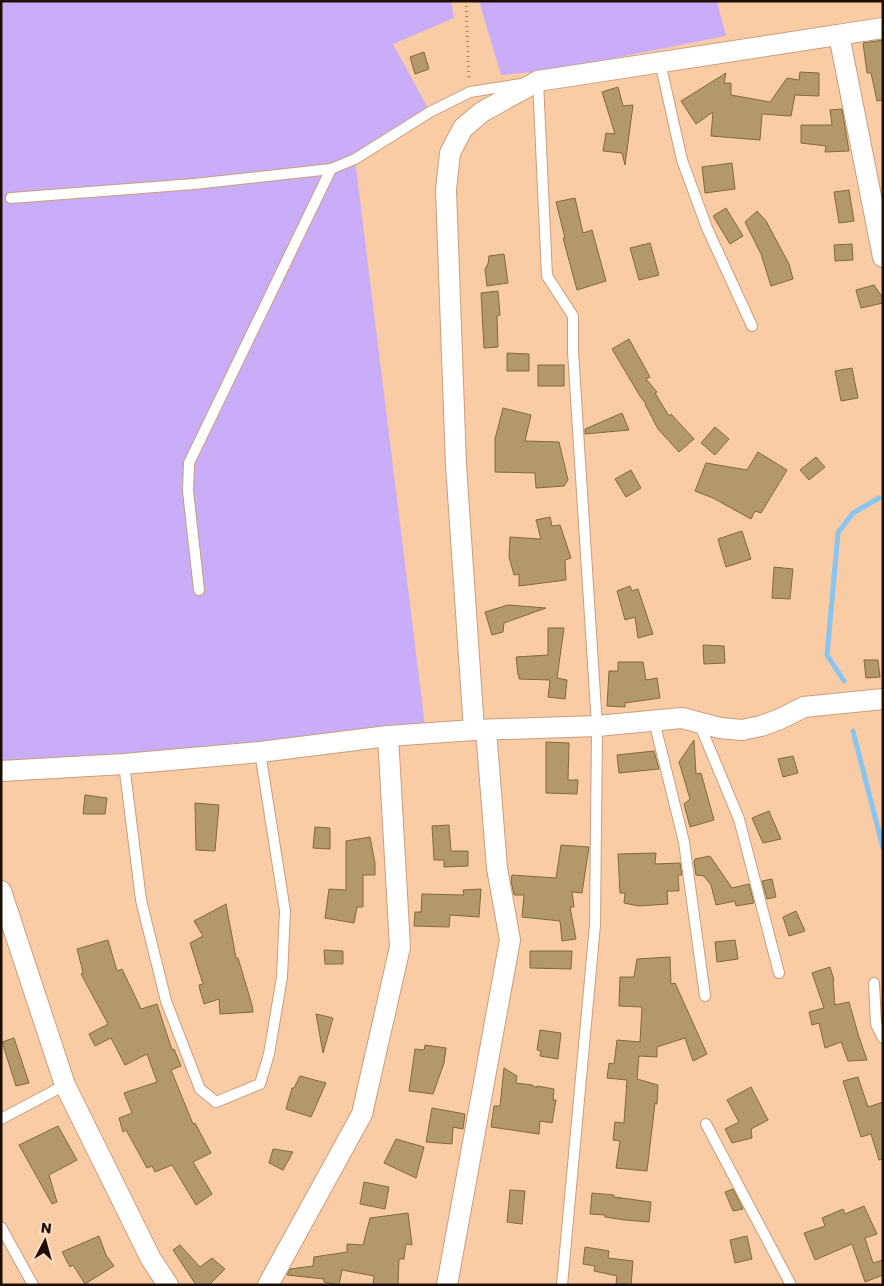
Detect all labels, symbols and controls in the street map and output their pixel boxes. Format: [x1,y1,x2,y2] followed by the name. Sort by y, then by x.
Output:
[20,1216,70,1266] north arrow
[40,1218,53,1239] text: N

